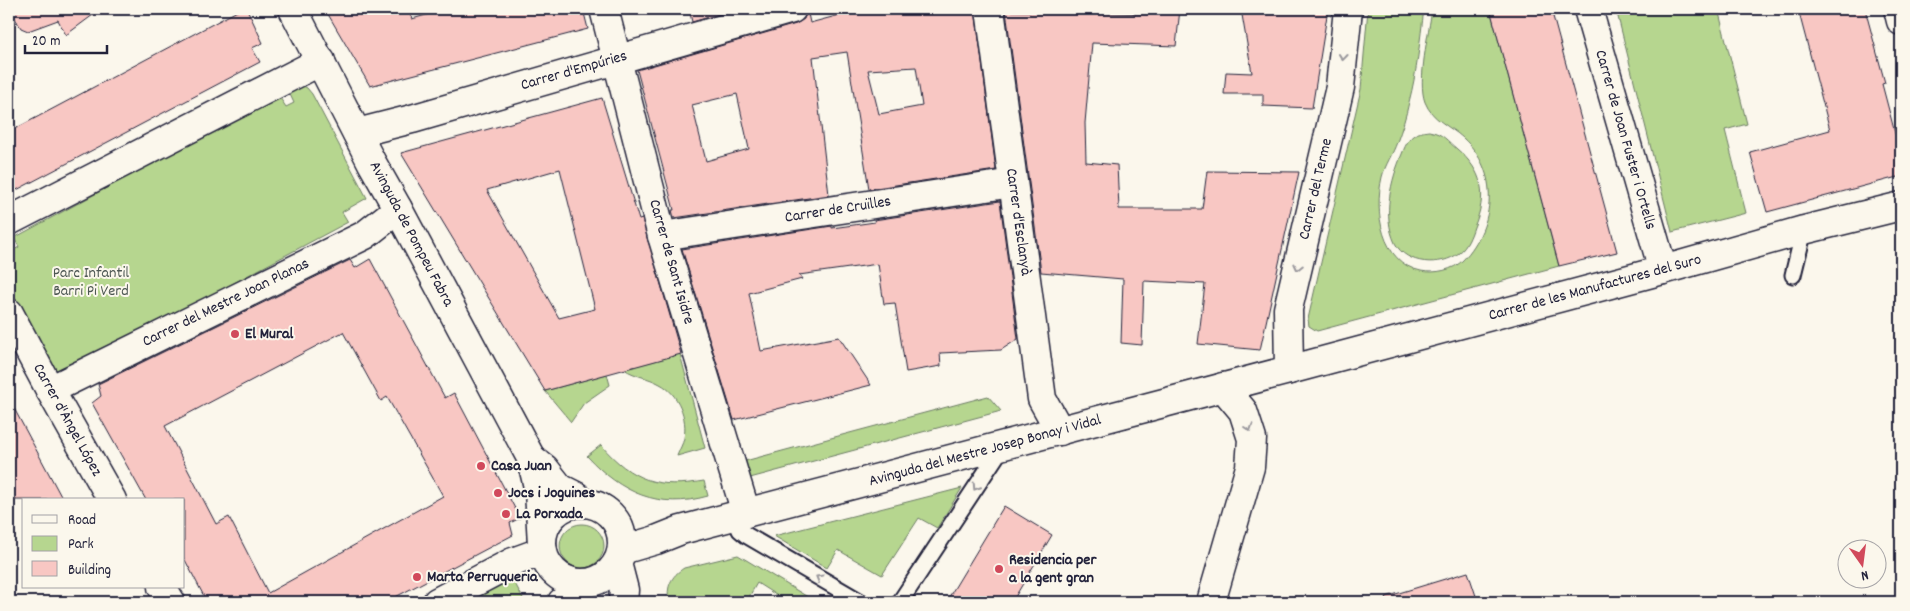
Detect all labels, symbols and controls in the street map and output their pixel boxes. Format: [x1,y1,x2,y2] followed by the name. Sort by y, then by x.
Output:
[25,22,108,54] scale bar
[32,31,60,53] text: 20 m
[518,45,630,97] street label: Carrer d'Empúries
[1588,47,1662,233] street label: Carrer de Joan Fuster i Ortells
[1338,54,1349,62] one-way arrow
[1293,136,1339,242] street label: Carrer del Terme
[363,157,459,311] street label: Avinguda de Pompeu Fabra
[999,167,1037,277] street label: Carrer d'Esclanyà
[783,190,893,230] street label: Carrer de Cruïlles
[642,197,700,327] street label: Carrer de Sant Isidre
[1486,249,1704,327] street label: Carrer de les Manufactures del Suro
[139,252,314,354] street label: Carrer del Mestre Joan Planas
[53,262,129,303] park label: Parc Infantil Barri Pi Verd
[1293,263,1304,272] one-way arrow
[245,323,293,346] place label: El Mural
[229,328,241,340] marker: El Mural
[26,359,108,481] street label: Carrer d'Àngel López
[866,409,1104,493] street label: Avinguda del Mestre Josep Bonay i Vidal
[1243,423,1253,431] one-way arrow
[491,455,552,478] place label: Casa Juan
[475,460,487,472] marker: Casa Juan
[973,481,983,490] one-way arrow
[508,482,596,505] place label: Jocs i Joguines
[492,487,504,499] marker: Jocs i Joguines
[22,498,185,588] legend
[516,503,584,526] place label: La Porxada
[500,508,512,520] marker: La Porxada
[68,510,96,532] text: Road
[68,534,94,556] text: Park
[1838,538,1888,588] north arrow
[1009,549,1097,590] place label: Residencia per a la gent gran
[68,560,111,582] text: Building
[993,563,1005,575] marker: Residencia per a la gent gran
[1859,564,1870,585] text: N
[427,566,539,589] place label: Marta Perruqueria
[411,571,423,583] marker: Marta Perruqueria
[815,574,824,584] one-way arrow

